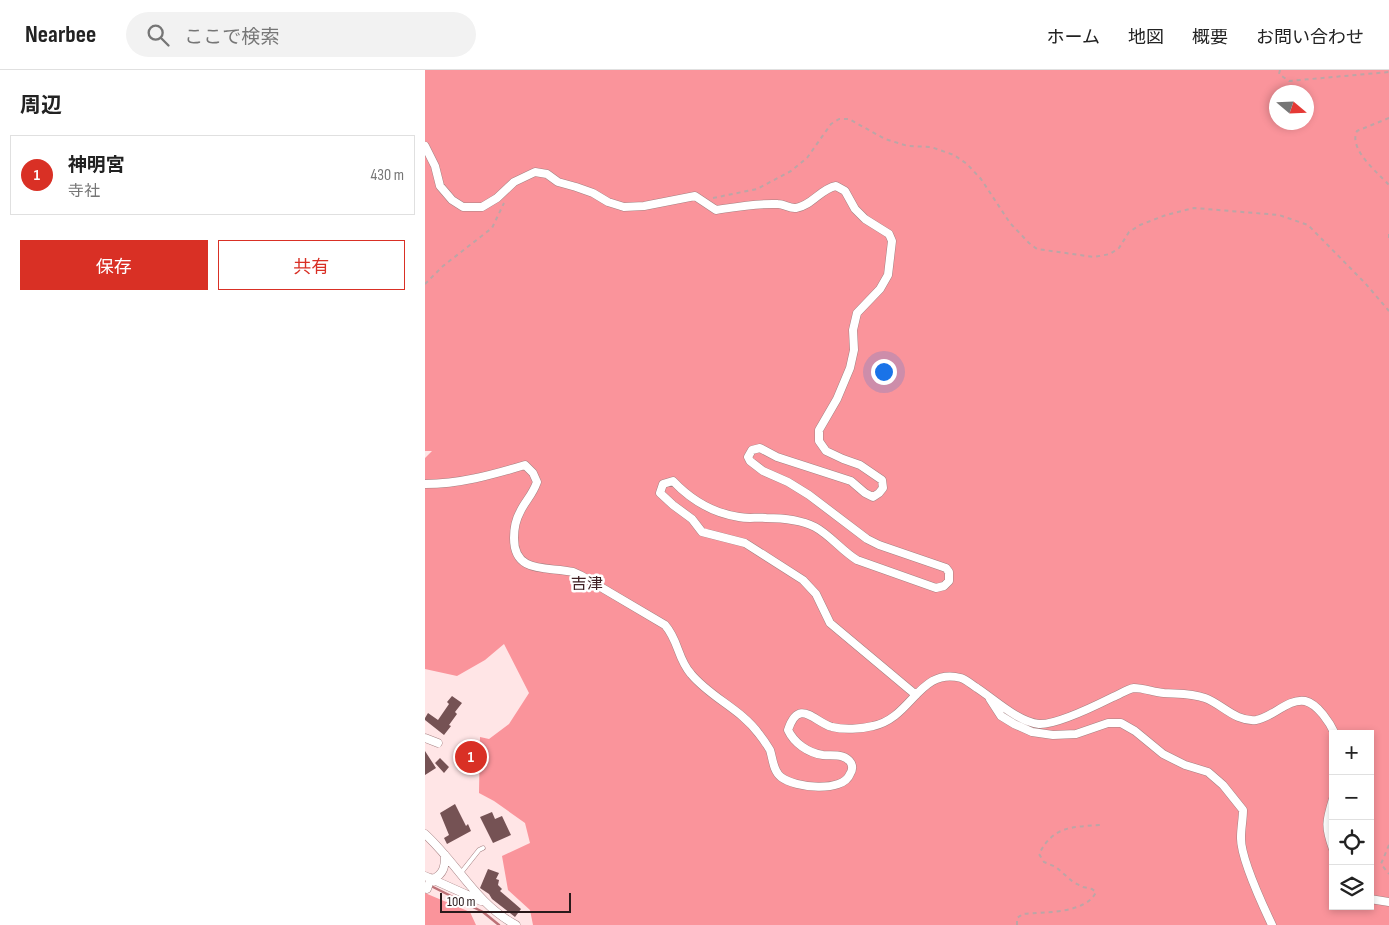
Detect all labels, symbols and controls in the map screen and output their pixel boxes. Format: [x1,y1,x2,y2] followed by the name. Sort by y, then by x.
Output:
[126,12,476,57] search box
[25,20,96,49] text: Nearbee
[144,21,172,49] icon: search
[184,26,279,49] text: ここで検索
[1047,27,1100,48] text: ホーム
[1128,27,1164,48] text: 地図
[1192,27,1228,48] text: 概要
[1256,27,1364,48] text: お問い合わせ
[1269,85,1314,130] north arrow
[20,93,62,118] text: 周辺
[68,154,125,177] text: 神明宮
[34,166,40,185] text: 1
[371,166,404,185] text: 430 m
[68,182,100,201] text: 寺社
[20,240,208,290] button: 保存
[218,240,405,290] button: 共有
[871,359,897,385] your location
[571,575,603,594] district label: 吉津
[1329,730,1374,910] map controls
[1329,730,1374,775] button: +
[455,738,487,776] pin: 1
[1329,775,1374,820] button: −
[1329,820,1374,865] button: locate
[1329,865,1374,910] button: layers
[440,890,571,913] scale bar
[447,893,476,910] text: 100 m

